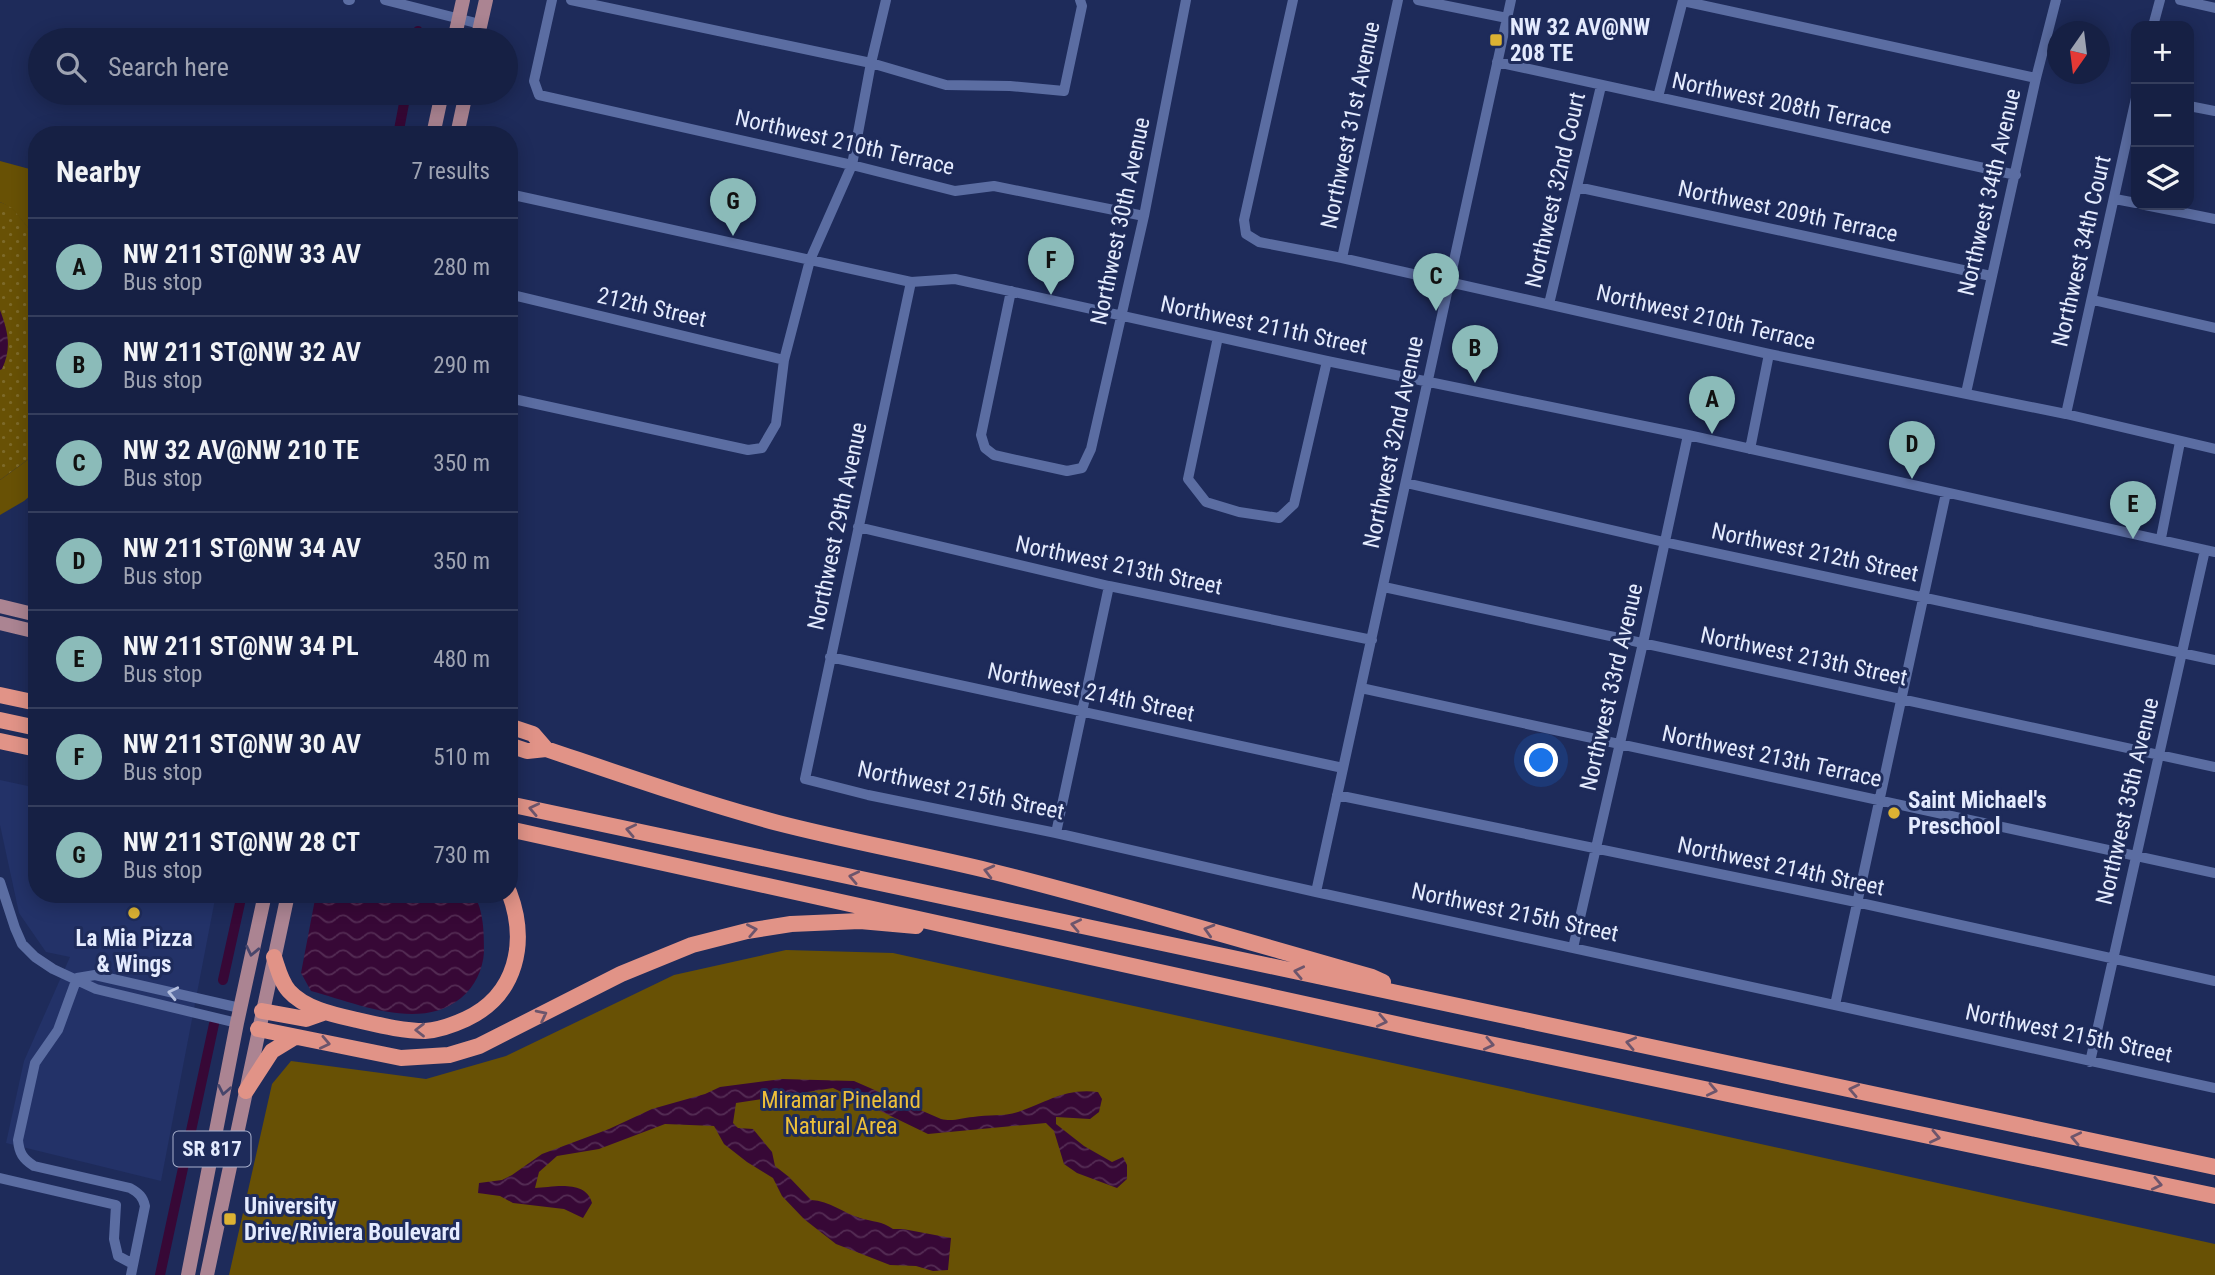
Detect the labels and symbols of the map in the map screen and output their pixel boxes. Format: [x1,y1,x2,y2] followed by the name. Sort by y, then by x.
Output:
[1510,14,1650,67] place label: NW 32 AV@NW 208 TE
[1315,19,1386,231] street label: Northwest 31st Avenue
[2047,21,2110,84] north arrow
[1488,32,1504,48] marker: NW 32 AV@NW 208 TE
[1670,67,1894,140] street label: Northwest 208th Terrace
[1953,86,2026,298] street label: Northwest 34th Avenue
[1520,90,1591,291] street label: Northwest 32nd Court
[733,104,957,181] street label: Northwest 210th Terrace
[1085,115,1156,327] street label: Northwest 30th Avenue
[2046,153,2117,349] street label: Northwest 34th Court
[1676,175,1900,248] street label: Northwest 209th Terrace
[710,178,756,236] pin: G
[1028,237,1074,295] pin: F
[1413,253,1459,311] pin: C
[1594,279,1818,356] street label: Northwest 210th Terrace
[595,282,709,333] street label: 212th Street
[1158,290,1370,361] street label: Northwest 211th Street
[1452,325,1498,383] pin: B
[1358,333,1429,551] street label: Northwest 32nd Avenue
[1689,376,1735,434] pin: A
[802,420,873,632] street label: Northwest 29th Avenue
[1889,421,1935,479] pin: D
[2110,481,2156,539] pin: E
[1709,517,1921,588] street label: Northwest 212th Street
[1013,530,1225,601] street label: Northwest 213th Street
[1574,581,1648,793] street label: Northwest 33rd Avenue
[1698,621,1910,692] street label: Northwest 213th Street
[985,657,1197,728] street label: Northwest 214th Street
[2091,695,2164,907] street label: Northwest 35th Avenue
[1660,720,1884,793] street label: Northwest 213th Terrace
[1524,743,1558,777] your location
[855,755,1067,826] street label: Northwest 215th Street
[1908,787,2047,840] place label: Saint Michael's Preschool
[528,803,540,818] one-way arrow
[1886,805,1902,821] marker: Saint Michael's Preschool
[625,823,637,838] one-way arrow
[1675,831,1887,902] street label: Northwest 214th Street
[984,865,996,879] one-way arrow
[848,871,860,886] one-way arrow
[1409,877,1621,948] street label: Northwest 215th Street
[126,905,142,921] marker: La Mia Pizza & Wings
[1070,918,1082,933] one-way arrow
[746,924,758,939] one-way arrow
[1203,924,1215,938] one-way arrow
[75,925,193,978] place label: La Mia Pizza & Wings
[246,945,261,957] one-way arrow
[1293,966,1305,980] one-way arrow
[167,986,179,1001] one-way arrow
[1963,998,2175,1069] street label: Northwest 215th Street
[535,1010,547,1024] one-way arrow
[1376,1012,1388,1027] one-way arrow
[414,1022,425,1038] one-way arrow
[319,1035,331,1050] one-way arrow
[1483,1035,1495,1050] one-way arrow
[1625,1037,1637,1051] one-way arrow
[1706,1082,1718,1097] one-way arrow
[217,1084,232,1096] one-way arrow
[1848,1084,1860,1099] one-way arrow
[761,1087,921,1140] park label: Miramar Pineland Natural Area
[1929,1129,1941,1144] one-way arrow
[2070,1131,2082,1146] one-way arrow
[174,1132,250,1166] road number: SR 817
[2151,1175,2163,1190] one-way arrow
[244,1193,460,1246] place label: University Drive/Riviera Boulevard
[222,1211,238,1227] marker: University Drive/Riviera Boulevard

